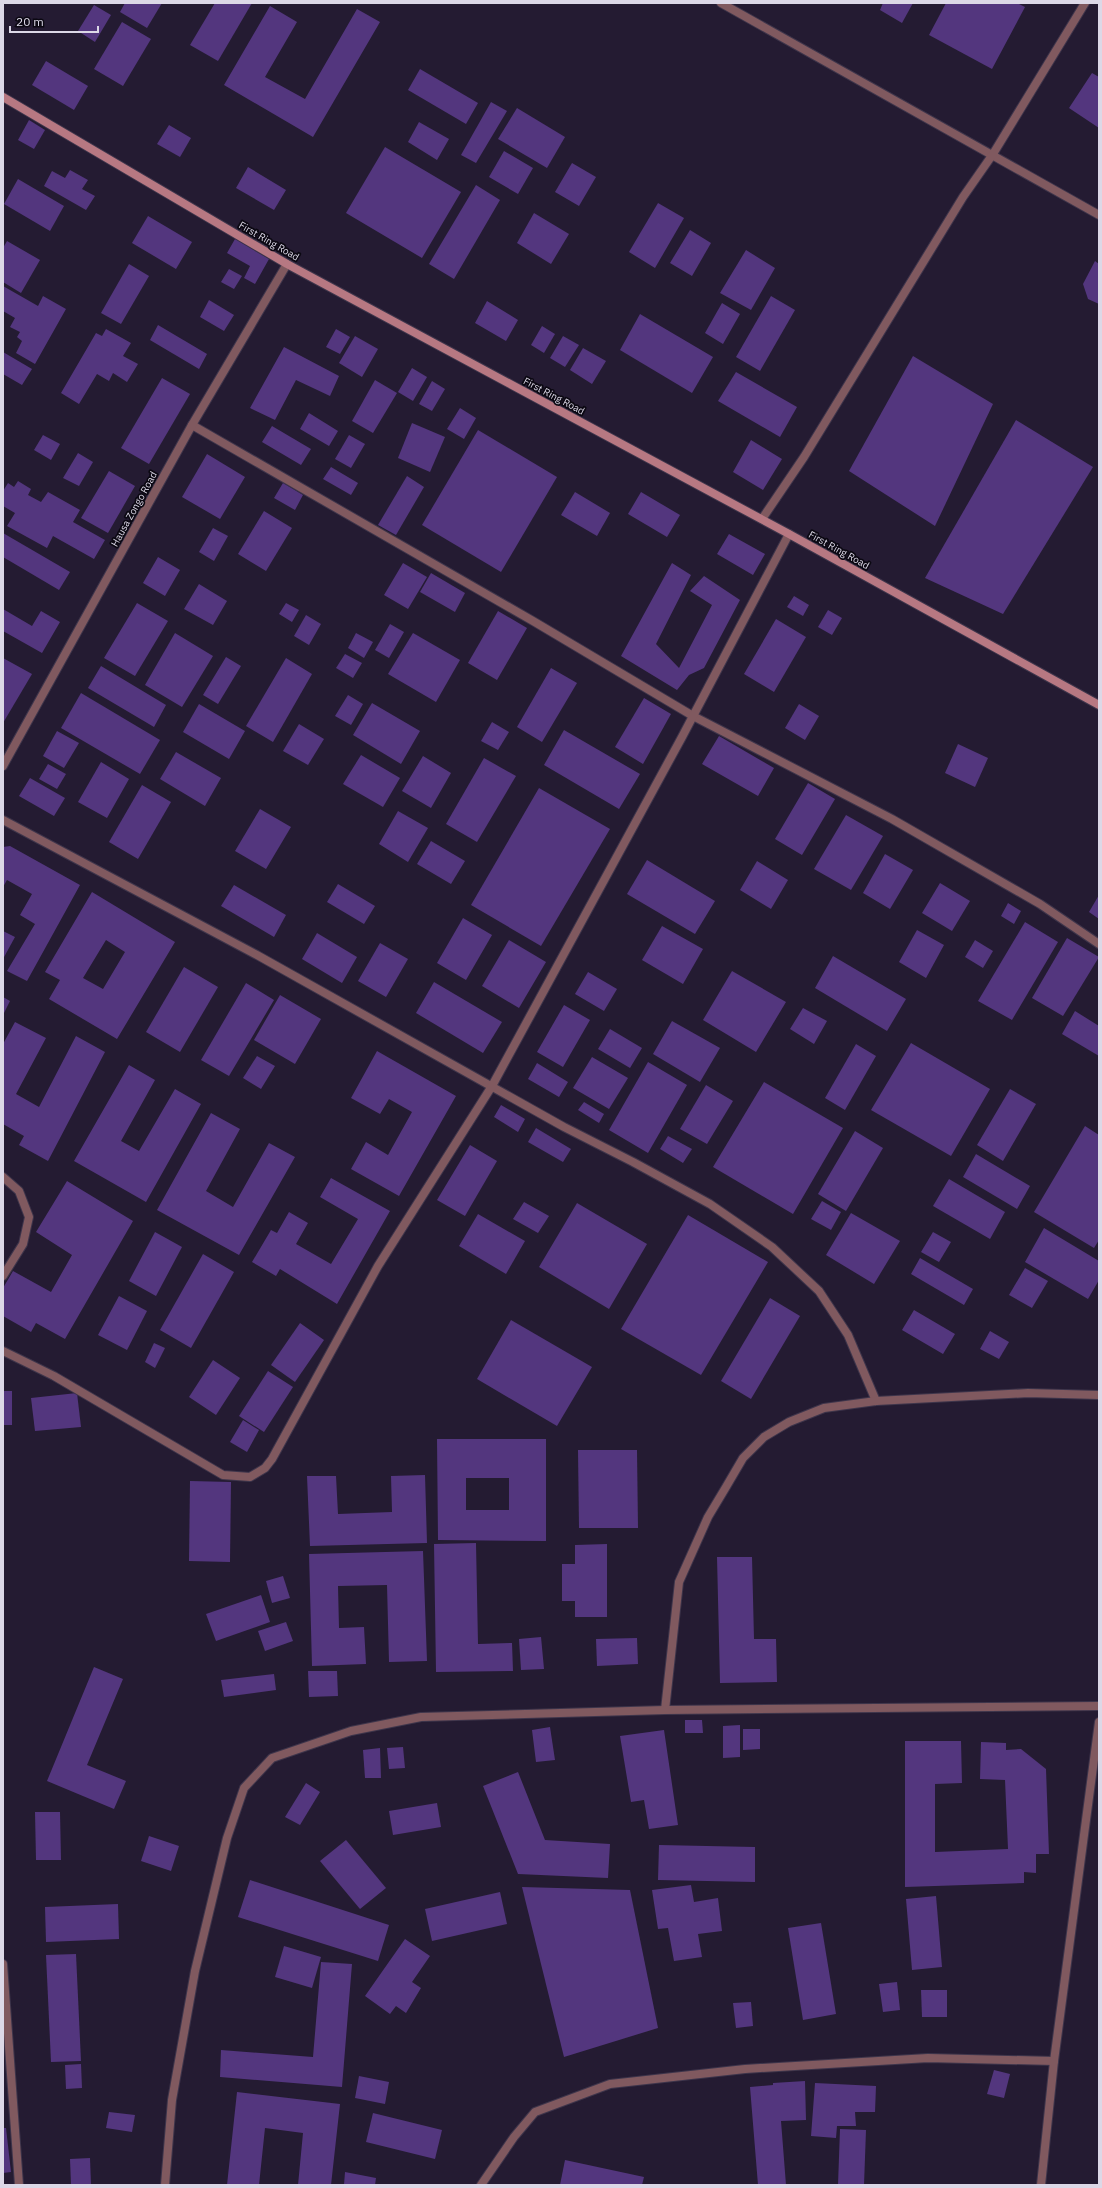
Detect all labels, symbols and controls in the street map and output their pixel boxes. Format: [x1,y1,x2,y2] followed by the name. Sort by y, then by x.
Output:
[10,8,98,34] scale bar
[16,14,44,29] text: 20 m
[236,218,302,264] street label: First Ring Road
[521,374,587,418] street label: First Ring Road
[108,469,160,549] street label: Hausa Zongo Road
[806,528,872,572] street label: First Ring Road

